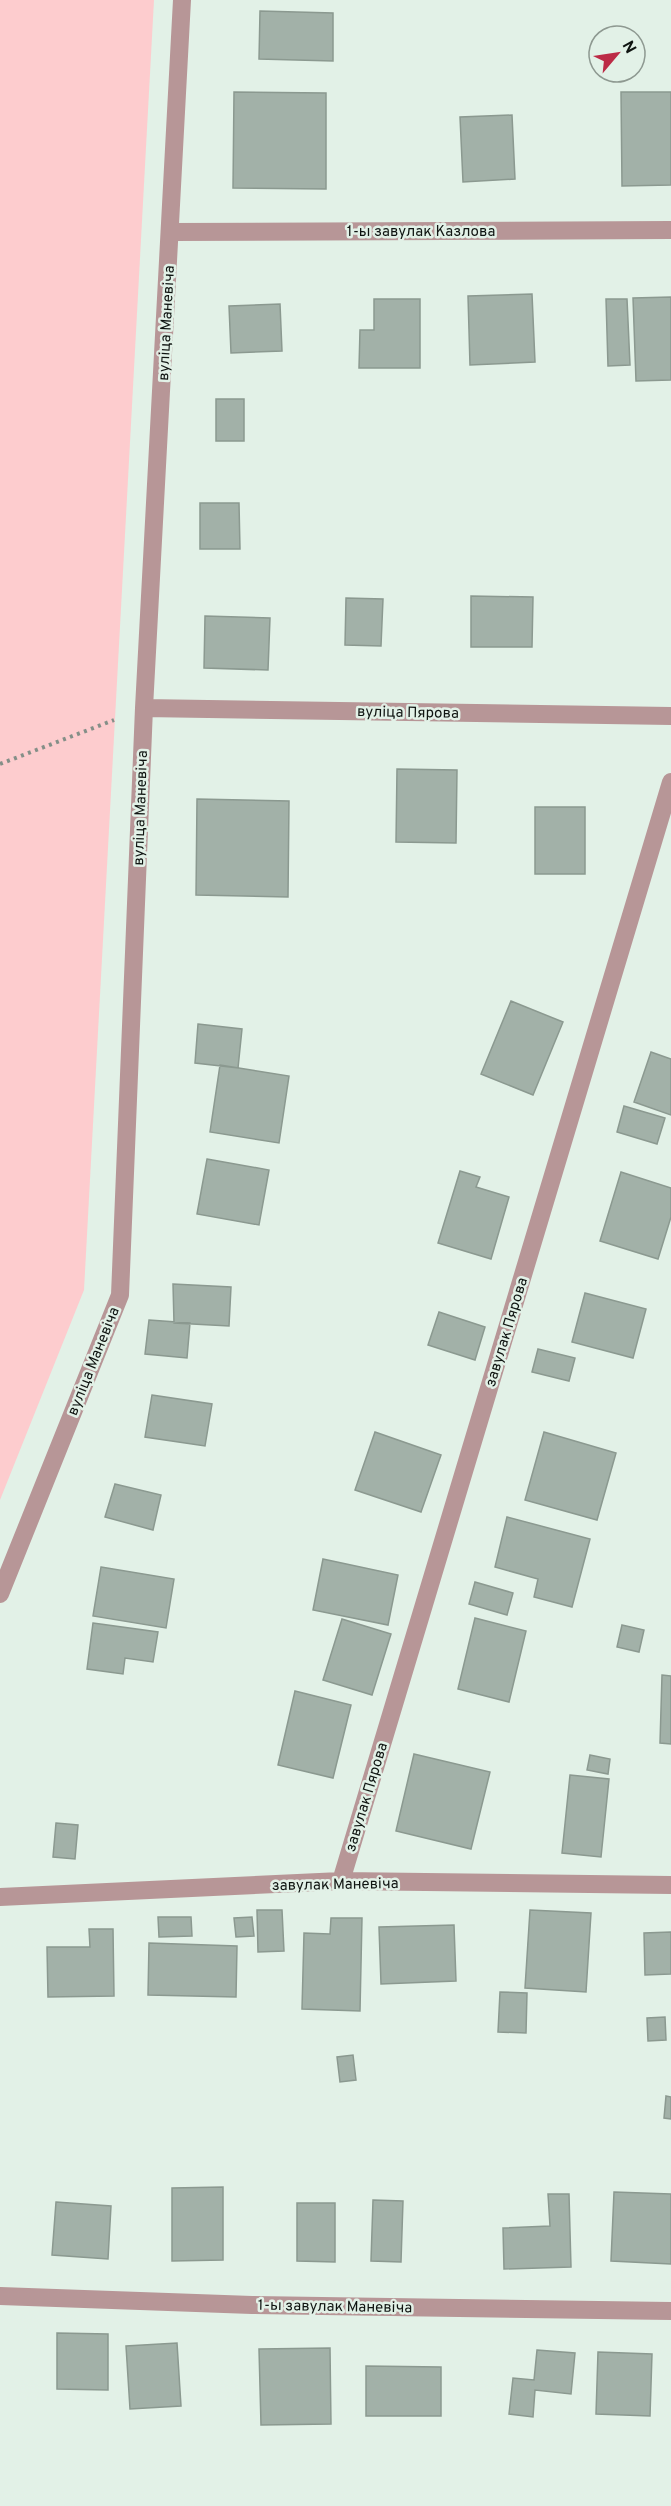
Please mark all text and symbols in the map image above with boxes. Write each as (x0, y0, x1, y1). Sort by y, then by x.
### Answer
north arrow (587, 24, 647, 84)
text: N (617, 38, 640, 58)
street label: 1-ы завулак Казлова (347, 223, 495, 242)
street label: вуліца Маневіча (155, 265, 180, 381)
street label: вуліца Пярова (357, 703, 459, 724)
street label: вуліца Маневіча (130, 750, 153, 866)
street label: завулак Пярова (482, 1275, 533, 1389)
street label: вуліца Маневіча (64, 1304, 125, 1419)
street label: завулак Пярова (342, 1740, 393, 1854)
street label: завулак Маневіча (271, 1875, 399, 1896)
street label: 1-ы завулак Маневіча (258, 2297, 412, 2318)

